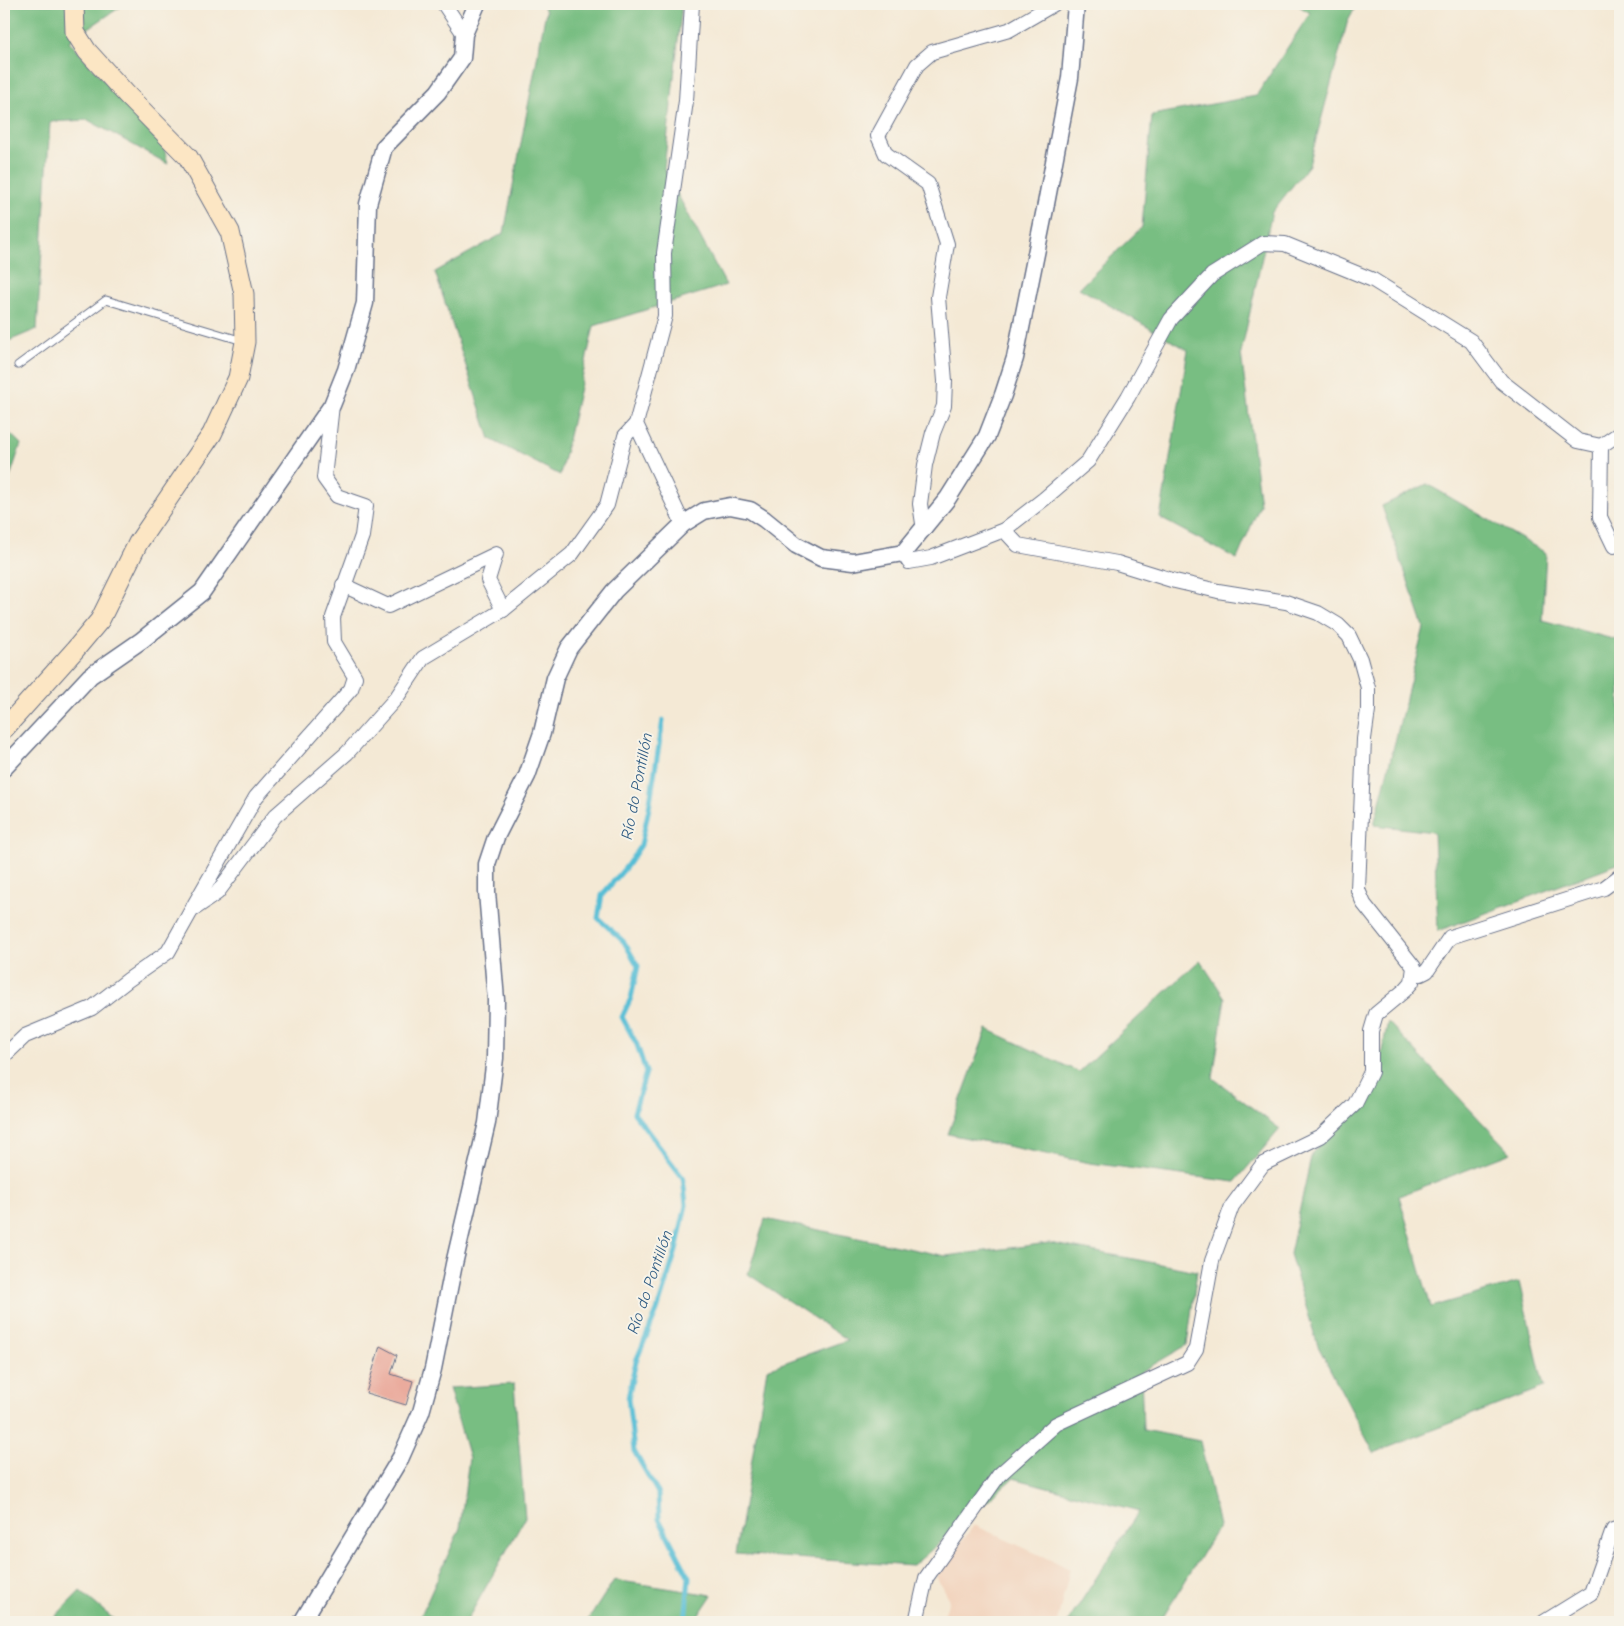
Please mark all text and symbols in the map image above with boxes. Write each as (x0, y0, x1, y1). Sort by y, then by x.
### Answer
water label: Río do Pontillón (618, 731, 656, 841)
water label: Río do Pontillón (624, 1228, 676, 1336)

